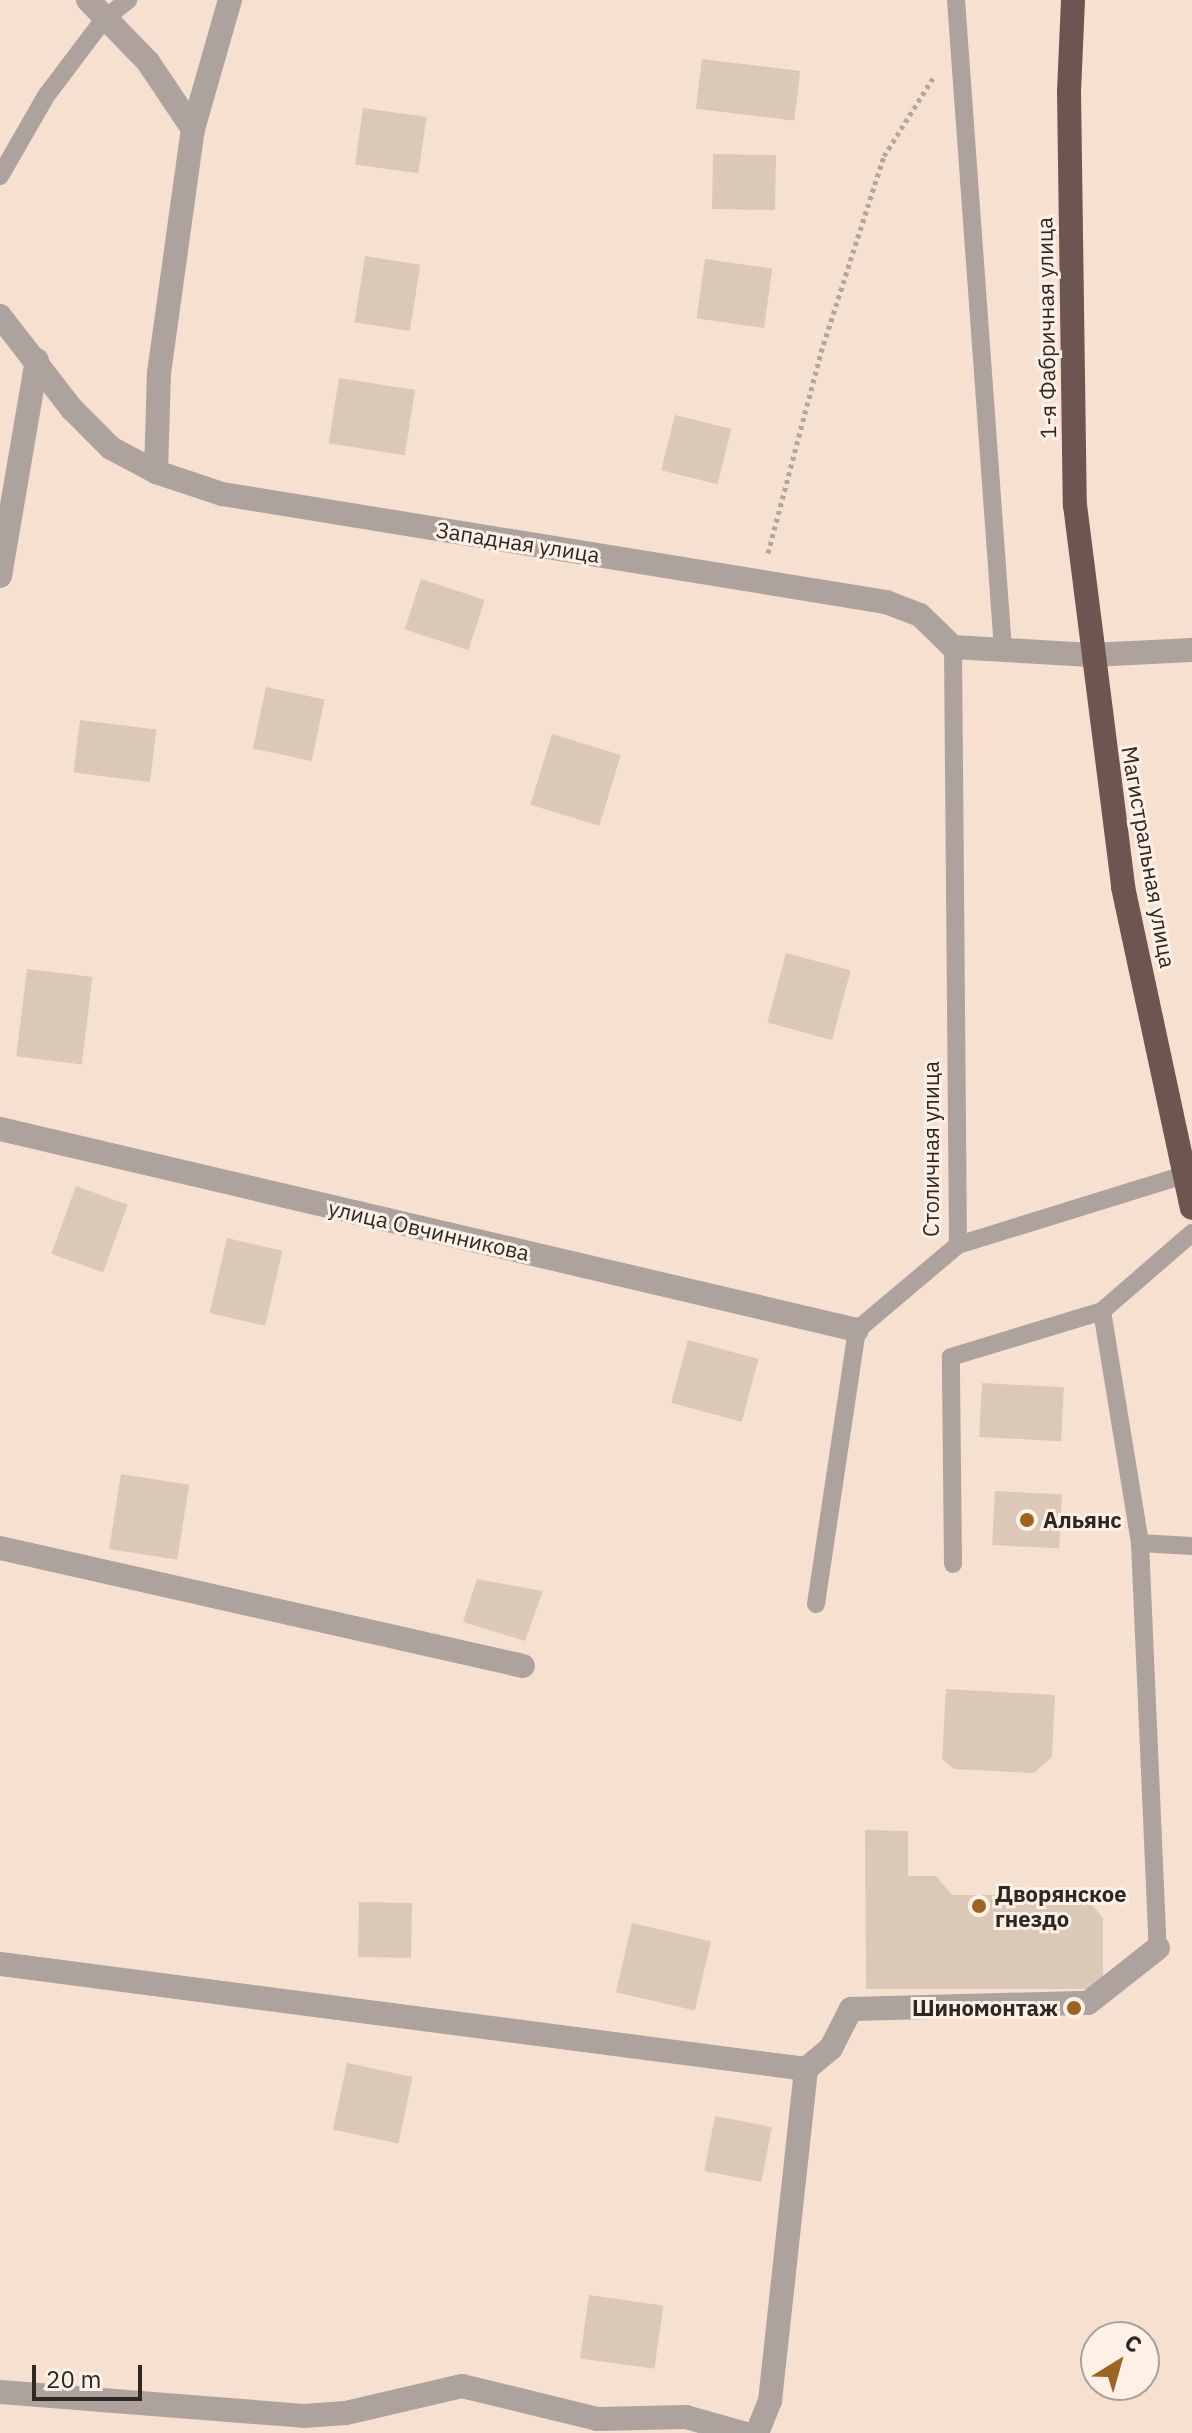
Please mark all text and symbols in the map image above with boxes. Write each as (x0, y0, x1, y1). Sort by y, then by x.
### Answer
street label: 1-я Фабричная улица (1031, 217, 1061, 439)
street label: Западная улица (434, 516, 602, 568)
street label: Магистральная улица (1116, 744, 1182, 970)
street label: Столичная улица (918, 1061, 944, 1237)
street label: улица Овчинникова (326, 1194, 532, 1266)
place label: Альянс (1043, 1507, 1122, 1533)
marker: Альянс (1018, 1511, 1036, 1529)
place label: Дворянское гнездо (995, 1880, 1127, 1932)
marker: Дворянское гнездо (970, 1897, 988, 1915)
place label: Шиномонтаж (912, 1995, 1058, 2021)
marker: Шиномонтаж (1065, 1999, 1083, 2017)
north arrow (1080, 2321, 1160, 2401)
text: С (1119, 2327, 1148, 2359)
scale bar (36, 2349, 146, 2399)
text: 20 m (46, 2363, 101, 2395)

